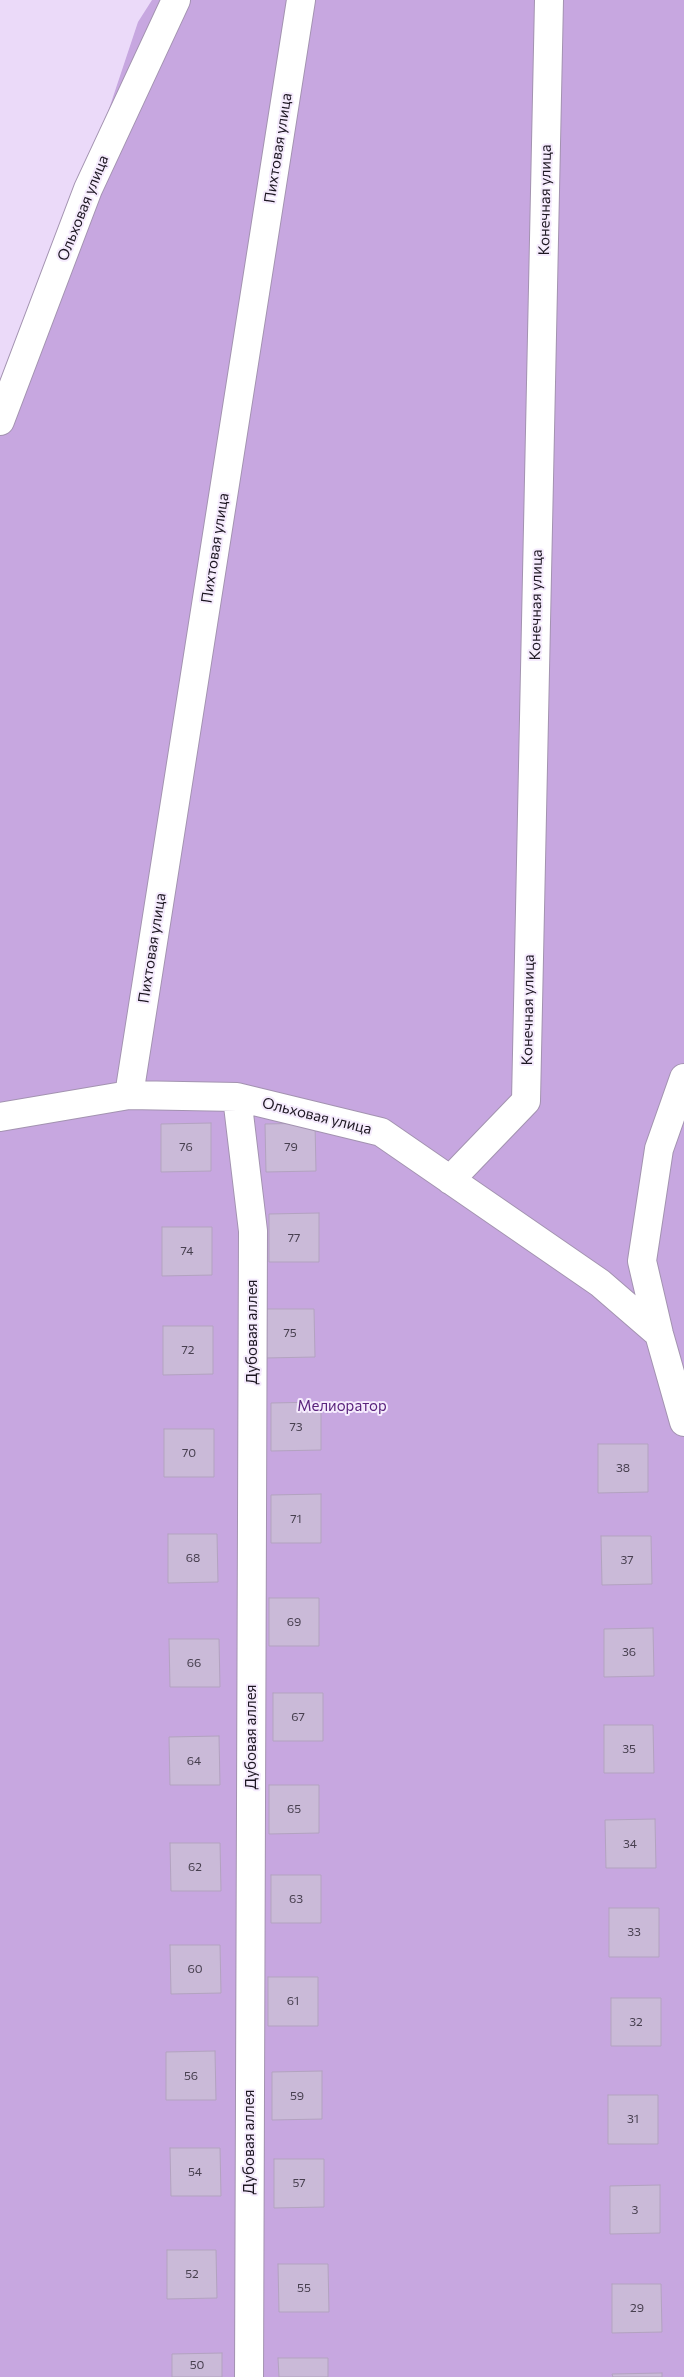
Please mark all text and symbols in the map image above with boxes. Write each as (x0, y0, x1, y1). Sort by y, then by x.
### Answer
street label: Пихтовая улица (260, 92, 296, 204)
street label: Конечная улица (535, 144, 555, 256)
street label: Ольховая улица (54, 153, 112, 263)
street label: Пихтовая улица (197, 492, 233, 604)
street label: Конечная улица (526, 549, 546, 661)
street label: Пихтовая улица (134, 892, 170, 1004)
street label: Конечная улица (518, 954, 538, 1066)
street label: Ольховая улица (260, 1094, 374, 1138)
house number: 76 (179, 1140, 193, 1154)
house number: 79 (284, 1140, 298, 1154)
house number: 77 (288, 1231, 300, 1245)
house number: 74 (181, 1244, 193, 1258)
street label: Дубовая аллея (243, 1280, 261, 1384)
house number: 75 (283, 1326, 297, 1340)
house number: 72 (182, 1343, 194, 1357)
park label: Мелиоратор (297, 1397, 387, 1415)
house number: 73 (289, 1420, 303, 1434)
house number: 70 (182, 1446, 196, 1460)
house number: 38 (616, 1461, 630, 1475)
house number: 71 (290, 1512, 302, 1526)
house number: 68 (186, 1551, 200, 1565)
house number: 37 (620, 1553, 634, 1567)
house number: 69 (287, 1615, 301, 1629)
house number: 36 (622, 1645, 636, 1659)
house number: 66 (187, 1656, 201, 1670)
street label: Дубовая аллея (242, 1685, 260, 1789)
house number: 67 (291, 1710, 305, 1724)
house number: 35 (622, 1742, 636, 1756)
house number: 64 (187, 1754, 201, 1768)
house number: 65 (287, 1802, 301, 1816)
house number: 34 (623, 1837, 637, 1851)
house number: 62 (188, 1860, 202, 1874)
house number: 63 (289, 1892, 303, 1906)
house number: 33 (627, 1925, 641, 1939)
house number: 60 (187, 1962, 203, 1976)
house number: 61 (287, 1994, 299, 2008)
house number: 32 (629, 2015, 643, 2029)
house number: 56 (184, 2069, 198, 2083)
house number: 59 (290, 2089, 304, 2103)
street label: Дубовая аллея (240, 2090, 258, 2194)
house number: 31 (627, 2112, 639, 2126)
house number: 54 (188, 2165, 202, 2179)
house number: 57 (292, 2176, 306, 2190)
house number: 3 (632, 2203, 638, 2217)
house number: 52 (185, 2267, 199, 2281)
house number: 55 (297, 2281, 311, 2295)
house number: 29 (630, 2301, 644, 2315)
house number: 50 (190, 2358, 204, 2372)

